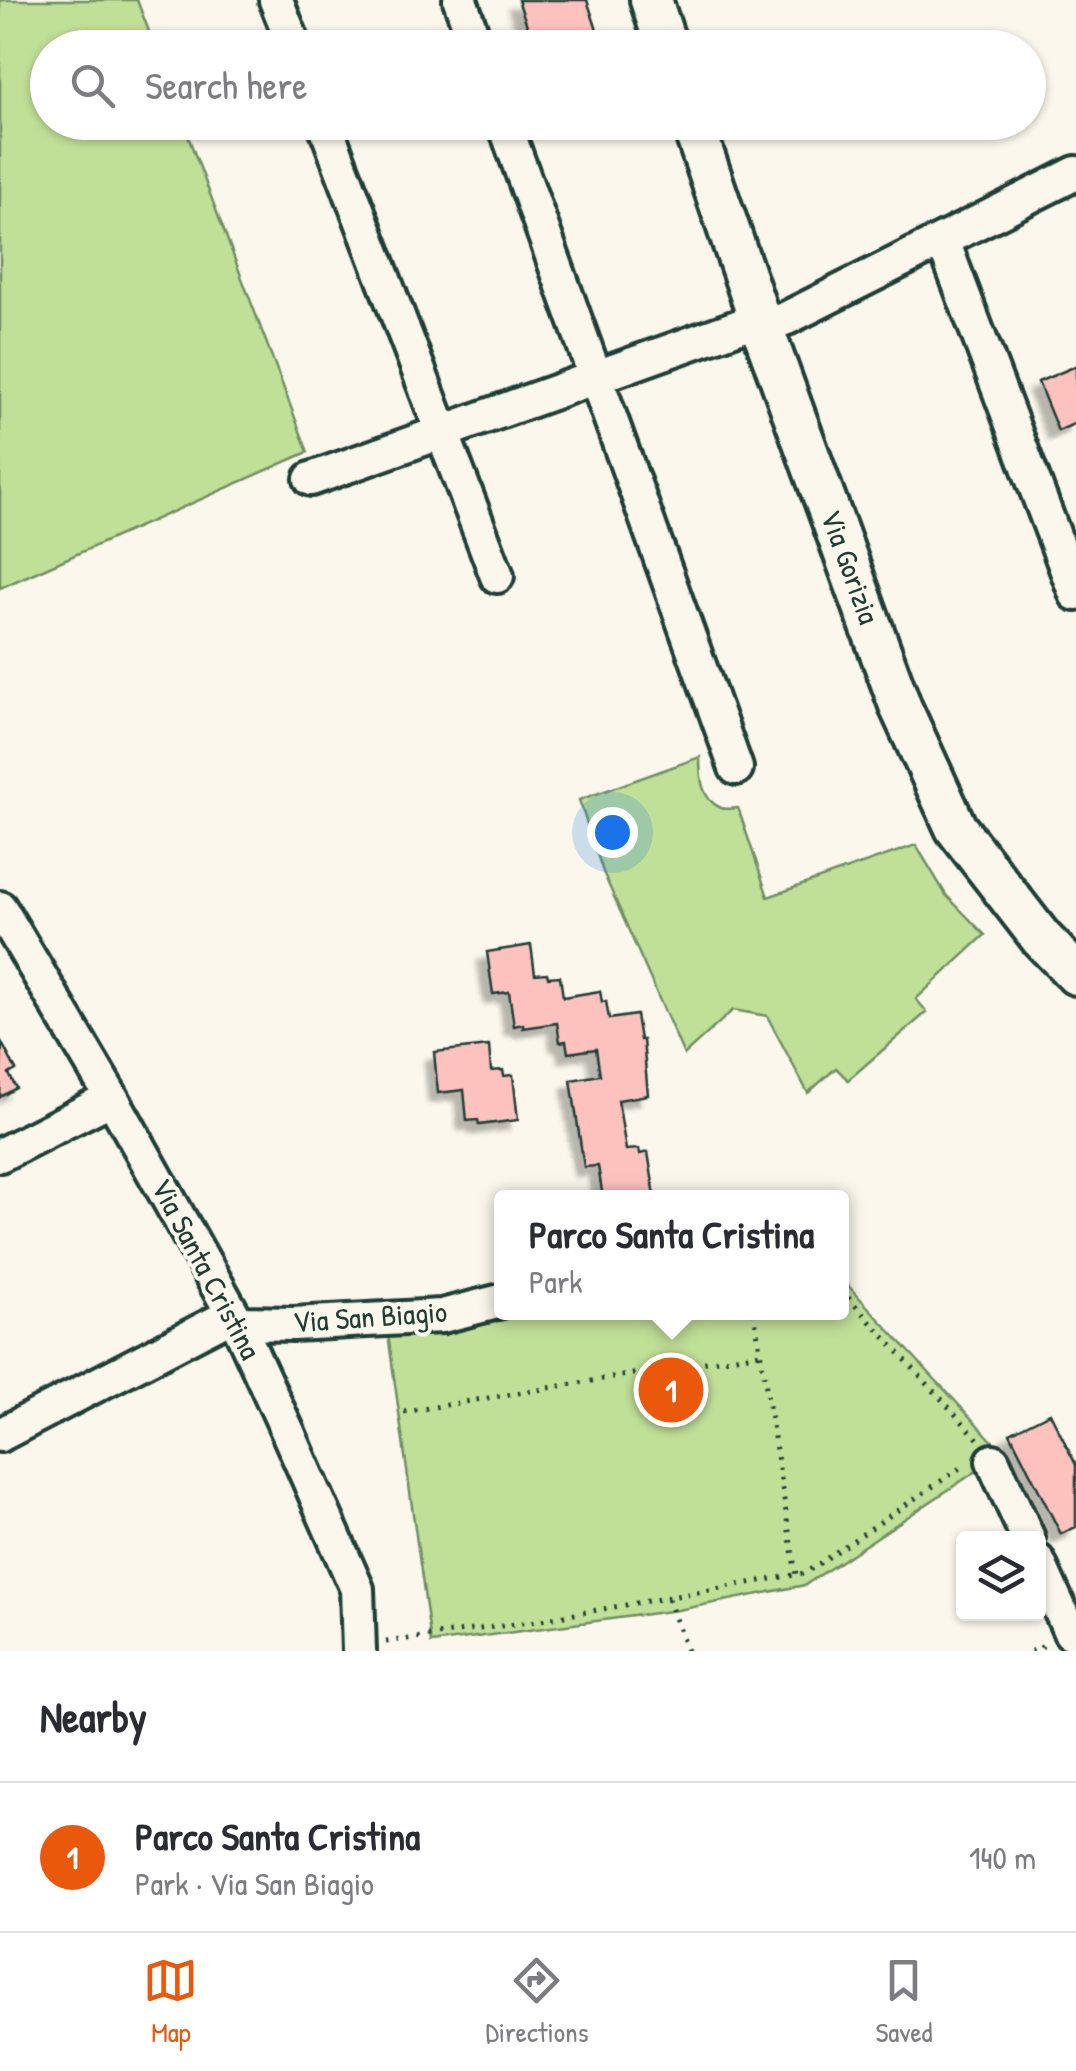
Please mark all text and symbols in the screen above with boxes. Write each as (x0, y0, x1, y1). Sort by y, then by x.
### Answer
search box (30, 30, 1046, 140)
icon: search (65, 58, 120, 113)
text: Search here (145, 59, 307, 111)
street label: Via Gorizia (812, 504, 890, 629)
your location (587, 807, 638, 858)
street label: Via Santa Cristina (143, 1171, 271, 1366)
popup (494, 1190, 849, 1320)
text: Parco Santa Cristina (529, 1208, 814, 1260)
text: Park (529, 1260, 583, 1303)
street label: Via San Biagio (292, 1291, 448, 1341)
pin: 1 (638, 1352, 704, 1428)
map controls (956, 1531, 1046, 1621)
button: layers (956, 1531, 1046, 1621)
text: Nearby (40, 1688, 147, 1745)
text: Parco Santa Cristina (135, 1810, 420, 1862)
text: 1 (67, 1836, 78, 1879)
text: 140 m (969, 1836, 1036, 1879)
text: Park · Via San Biagio (135, 1862, 374, 1905)
tab: Map (143, 1953, 198, 2051)
tab: Directions (485, 1953, 588, 2051)
tab: Saved (875, 1953, 933, 2051)

